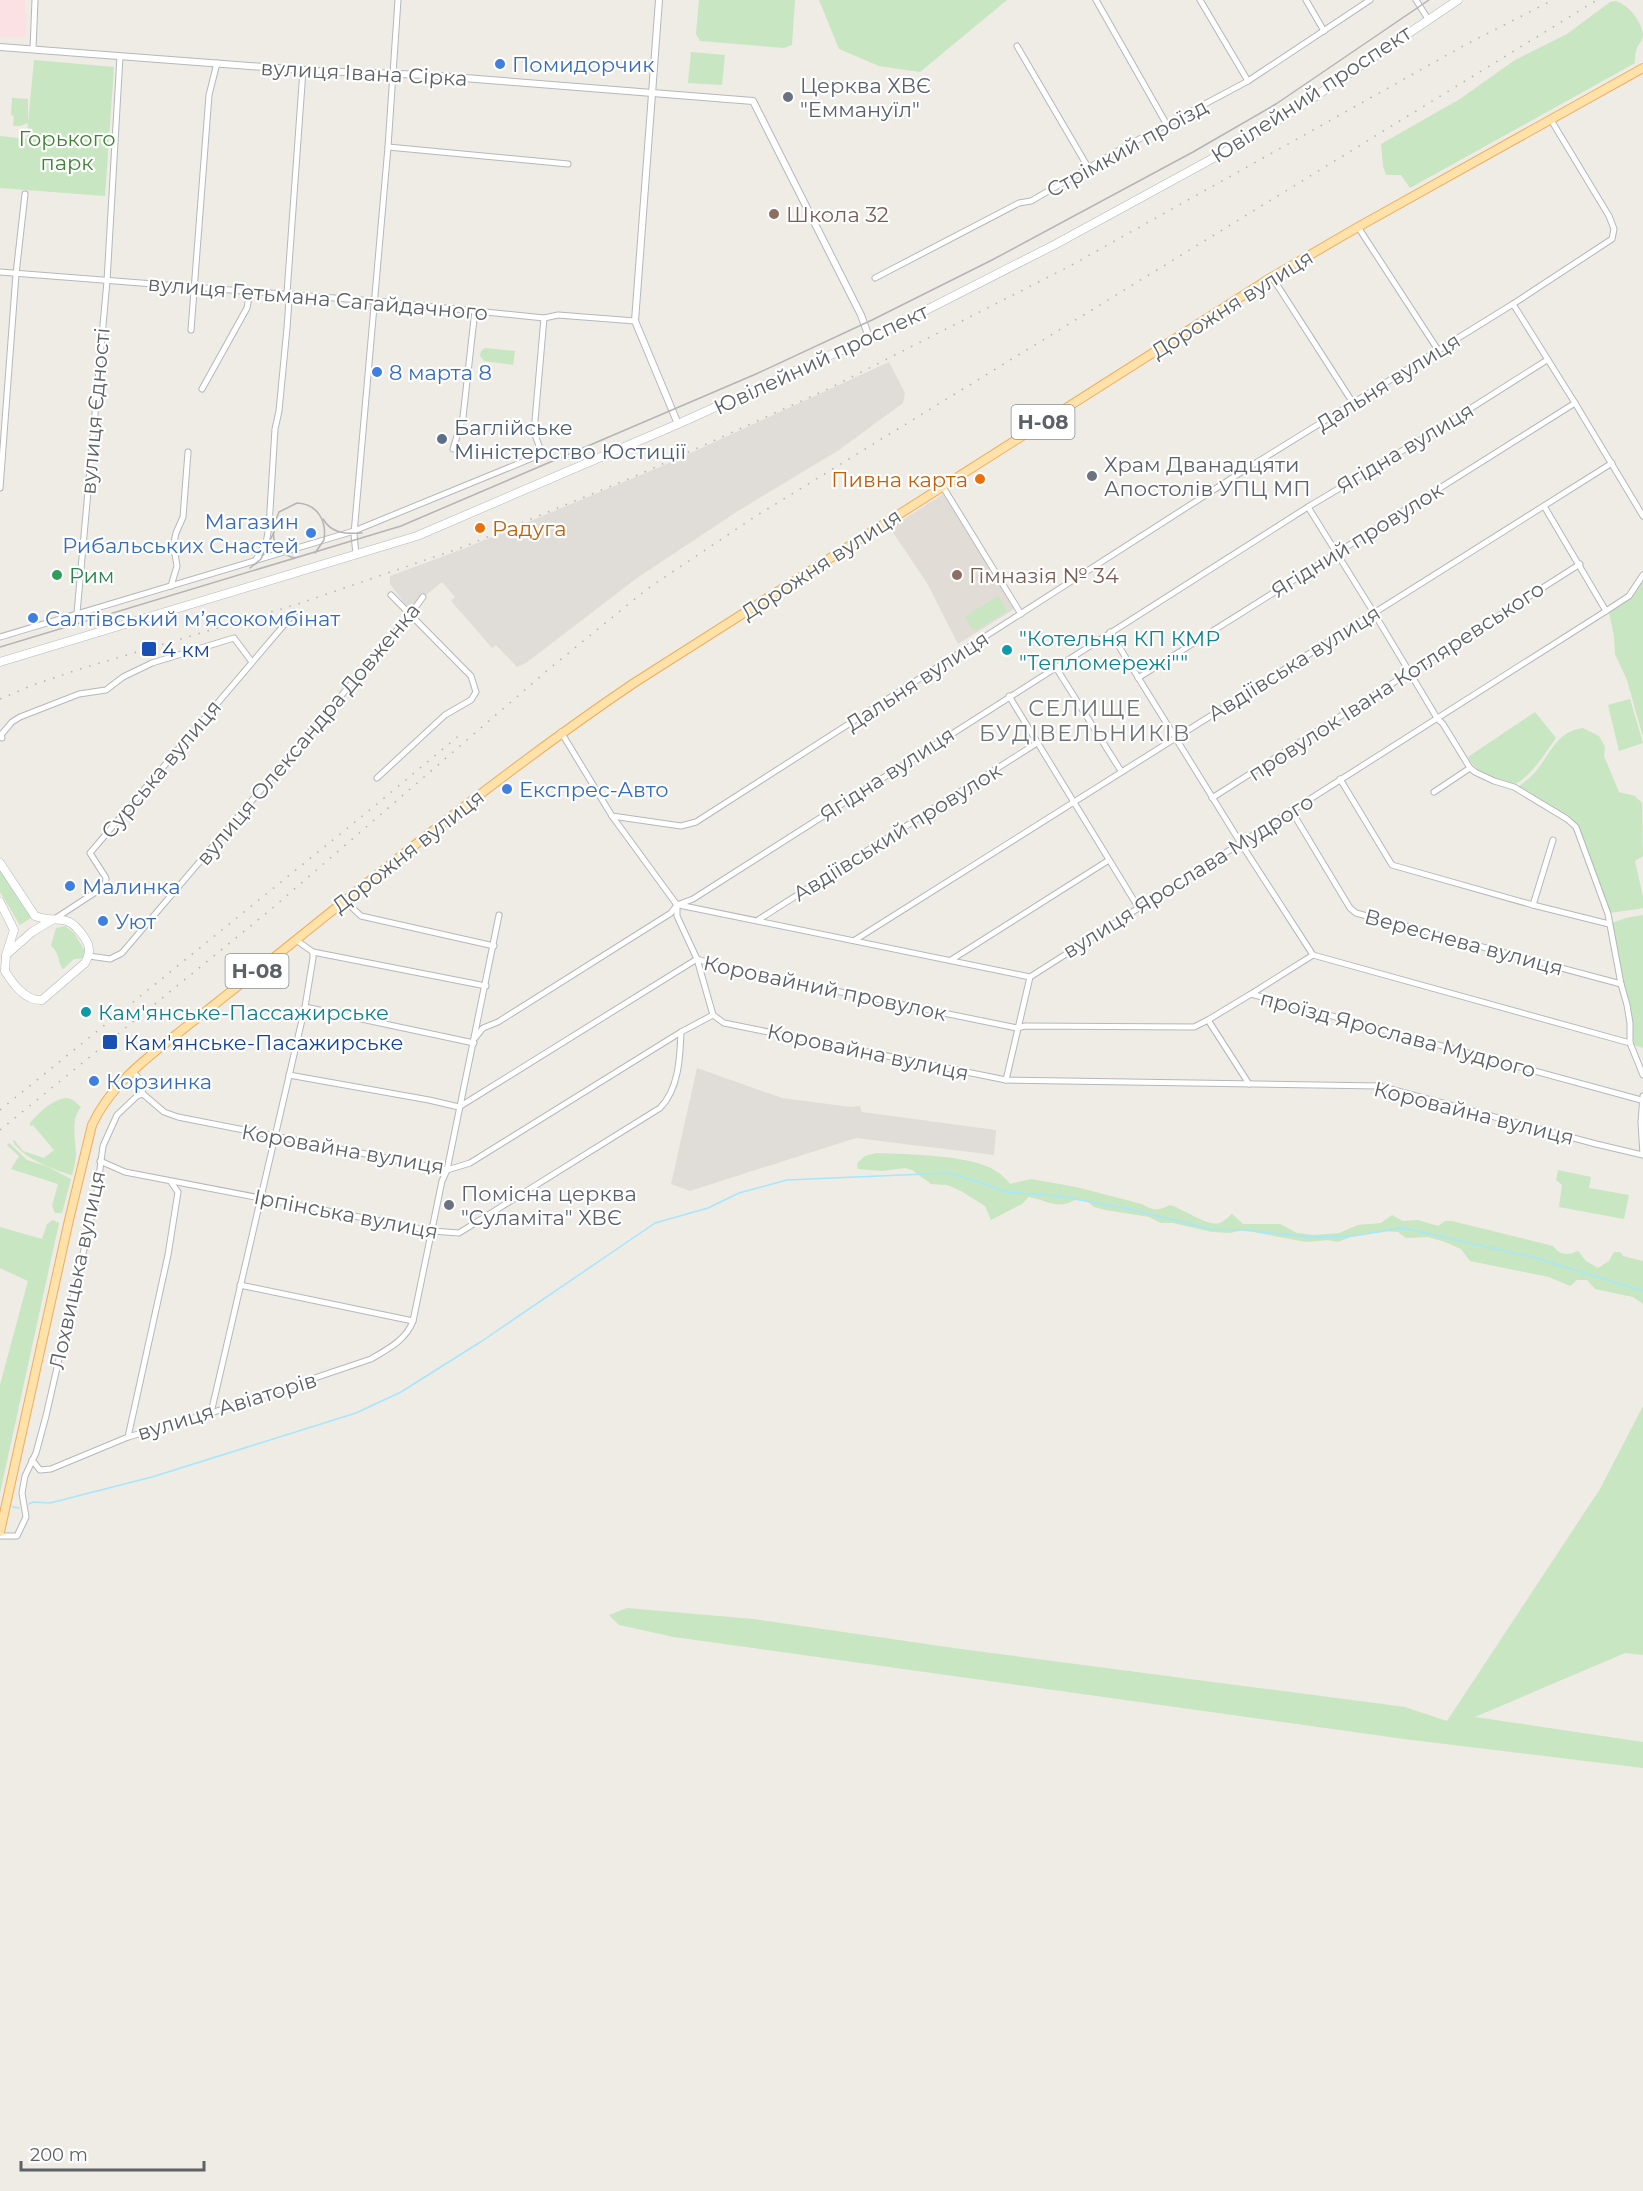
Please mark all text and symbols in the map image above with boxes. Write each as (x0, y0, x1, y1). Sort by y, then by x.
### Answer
street label: Ювілейний проспект (1206, 20, 1416, 168)
place label: Помидорчик (512, 52, 654, 77)
street label: вулиця Івана Сірка (260, 55, 468, 91)
marker: Помидорчик (493, 57, 507, 71)
place label: Церква ХВЄ "Еммануїл" (800, 73, 931, 122)
marker: Церква ХВЄ "Еммануїл" (781, 90, 795, 104)
street label: Стрімкий проїзд (1042, 93, 1212, 203)
park label: Горького парк (18, 126, 116, 175)
place label: Школа 32 (786, 202, 889, 227)
marker: Школа 32 (767, 207, 781, 221)
street label: Дорожня вулиця (1147, 244, 1317, 364)
street label: вулиця Гетьмана Сагайдачного (147, 271, 489, 325)
street label: Ювілейний проспект (710, 298, 932, 420)
street label: вулиця Єдності (75, 327, 115, 495)
street label: Дальня вулиця (1311, 328, 1465, 436)
place label: 8 марта 8 (389, 360, 492, 385)
marker: 8 марта 8 (370, 365, 384, 379)
street label: Ягідна вулиця (1332, 397, 1478, 499)
road number: Н-08 (1012, 405, 1074, 439)
place label: Баглійське Міністерство Юстиції (454, 415, 686, 464)
marker: Баглійське Міністерство Юстиції (435, 432, 449, 446)
place label: Храм Дванадцяти Апостолів УПЦ МП (1104, 452, 1310, 501)
place label: Пивна карта (831, 467, 968, 492)
marker: Храм Дванадцяти Апостолів УПЦ МП (1085, 469, 1099, 483)
marker: Пивна карта (973, 472, 987, 486)
street label: Ягідний провулок (1266, 477, 1448, 603)
street label: Дорожня вулиця (736, 503, 906, 625)
place label: Магазин Рибальських Снастей (62, 509, 299, 558)
place label: Радуга (492, 516, 566, 541)
marker: Радуга (473, 521, 487, 535)
marker: Магазин Рибальських Снастей (304, 526, 318, 540)
place label: Рим (69, 563, 114, 588)
place label: Гімназія № 34 (969, 563, 1119, 588)
marker: Рим (50, 568, 64, 582)
marker: Гімназія № 34 (950, 568, 964, 582)
street label: провулок Івана Котляревського (1243, 576, 1549, 786)
street label: вулиця Олександра Довженка (191, 598, 425, 870)
street label: Авдіївська вулиця (1203, 600, 1385, 726)
place label: Салтівський мʼясокомбінат (45, 606, 340, 631)
marker: Салтівський мʼясокомбінат (26, 611, 40, 625)
street label: Дальня вулиця (841, 626, 993, 736)
place label: "Котельня КП КМР "Тепломережi"" (1019, 626, 1220, 675)
place label: 4 км (162, 637, 210, 662)
marker: 4 км (140, 640, 158, 658)
marker: "Котельня КП КМР "Тепломережi"" (1000, 643, 1014, 657)
street label: Сурська вулиця (96, 695, 226, 843)
district label: СЕЛИЩЕ БУДІВЕЛЬНИКІВ (979, 695, 1191, 747)
street label: Ягідна вулиця (815, 721, 959, 827)
street label: Авдіївський провулок (788, 757, 1006, 907)
place label: Експрес-Авто (519, 777, 669, 802)
marker: Експрес-Авто (500, 782, 514, 796)
street label: Дорожня вулиця (327, 784, 489, 918)
street label: вулиця Ярослава Мудрого (1058, 788, 1318, 964)
place label: Малинка (82, 874, 181, 899)
marker: Малинка (63, 879, 77, 893)
street label: Вереснева вулиця (1362, 903, 1566, 981)
place label: Уют (115, 909, 156, 934)
marker: Уют (96, 914, 110, 928)
street label: Коровайний провулок (701, 950, 949, 1026)
road number: Н-08 (226, 954, 288, 988)
street label: проїзд Ярослава Мудрого (1257, 985, 1539, 1083)
place label: Кам'янське-Пассажирське (98, 1000, 389, 1025)
marker: Кам'янське-Пассажирське (79, 1005, 93, 1019)
street label: Коровайна вулиця (765, 1018, 971, 1086)
place label: Кам'янське-Пасажирське (124, 1030, 403, 1055)
marker: Кам'янське-Пасажирське (101, 1033, 119, 1051)
place label: Корзинка (106, 1069, 212, 1094)
marker: Корзинка (87, 1074, 101, 1088)
street label: Коровайна вулиця (1371, 1076, 1577, 1150)
street label: Коровайна вулиця (240, 1119, 446, 1179)
street label: Лохвицька вулиця (44, 1168, 110, 1372)
place label: Помісна церква "Суламіта" ХВЄ (461, 1181, 637, 1230)
street label: Ірпінська вулиця (252, 1184, 440, 1244)
marker: Помісна церква "Суламіта" ХВЄ (442, 1198, 456, 1212)
street label: вулиця Авіаторів (134, 1367, 320, 1445)
scale bar (21, 2134, 204, 2172)
text: 200 m (30, 2144, 88, 2166)

